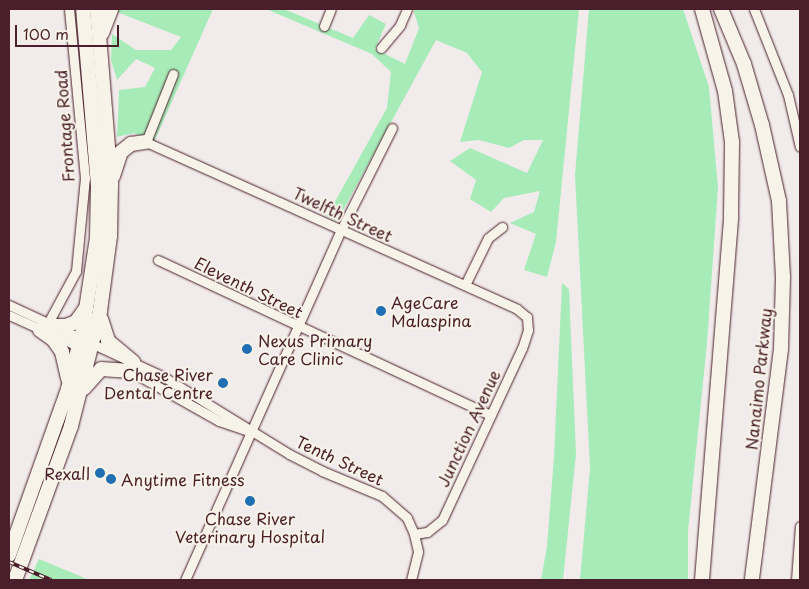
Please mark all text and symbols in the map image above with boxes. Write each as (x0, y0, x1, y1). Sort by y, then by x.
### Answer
scale bar (18, 15, 121, 47)
text: 100 m (23, 22, 69, 45)
street label: Frontage Road (51, 69, 77, 183)
street label: Twelfth Street (289, 182, 397, 246)
street label: Eleventh Street (192, 252, 306, 322)
place label: AgeCare Malaspina (391, 292, 471, 330)
marker: AgeCare Malaspina (375, 305, 387, 317)
street label: Nanaimo Parkway (741, 306, 775, 452)
place label: Nexus Primary Care Clinic (258, 330, 371, 368)
marker: Nexus Primary Care Clinic (240, 342, 254, 356)
place label: Chase River Dental Centre (103, 364, 213, 402)
street label: Junction Avenue (433, 367, 503, 489)
marker: Chase River Dental Centre (217, 377, 229, 389)
street label: Tenth Street (293, 431, 387, 489)
place label: Rexall (44, 463, 90, 483)
marker: Rexall (94, 467, 106, 479)
place label: Anytime Fitness (121, 469, 244, 489)
marker: Anytime Fitness (105, 473, 117, 485)
marker: Chase River Veterinary Hospital (244, 495, 256, 507)
place label: Chase River Veterinary Hospital (175, 508, 325, 546)

